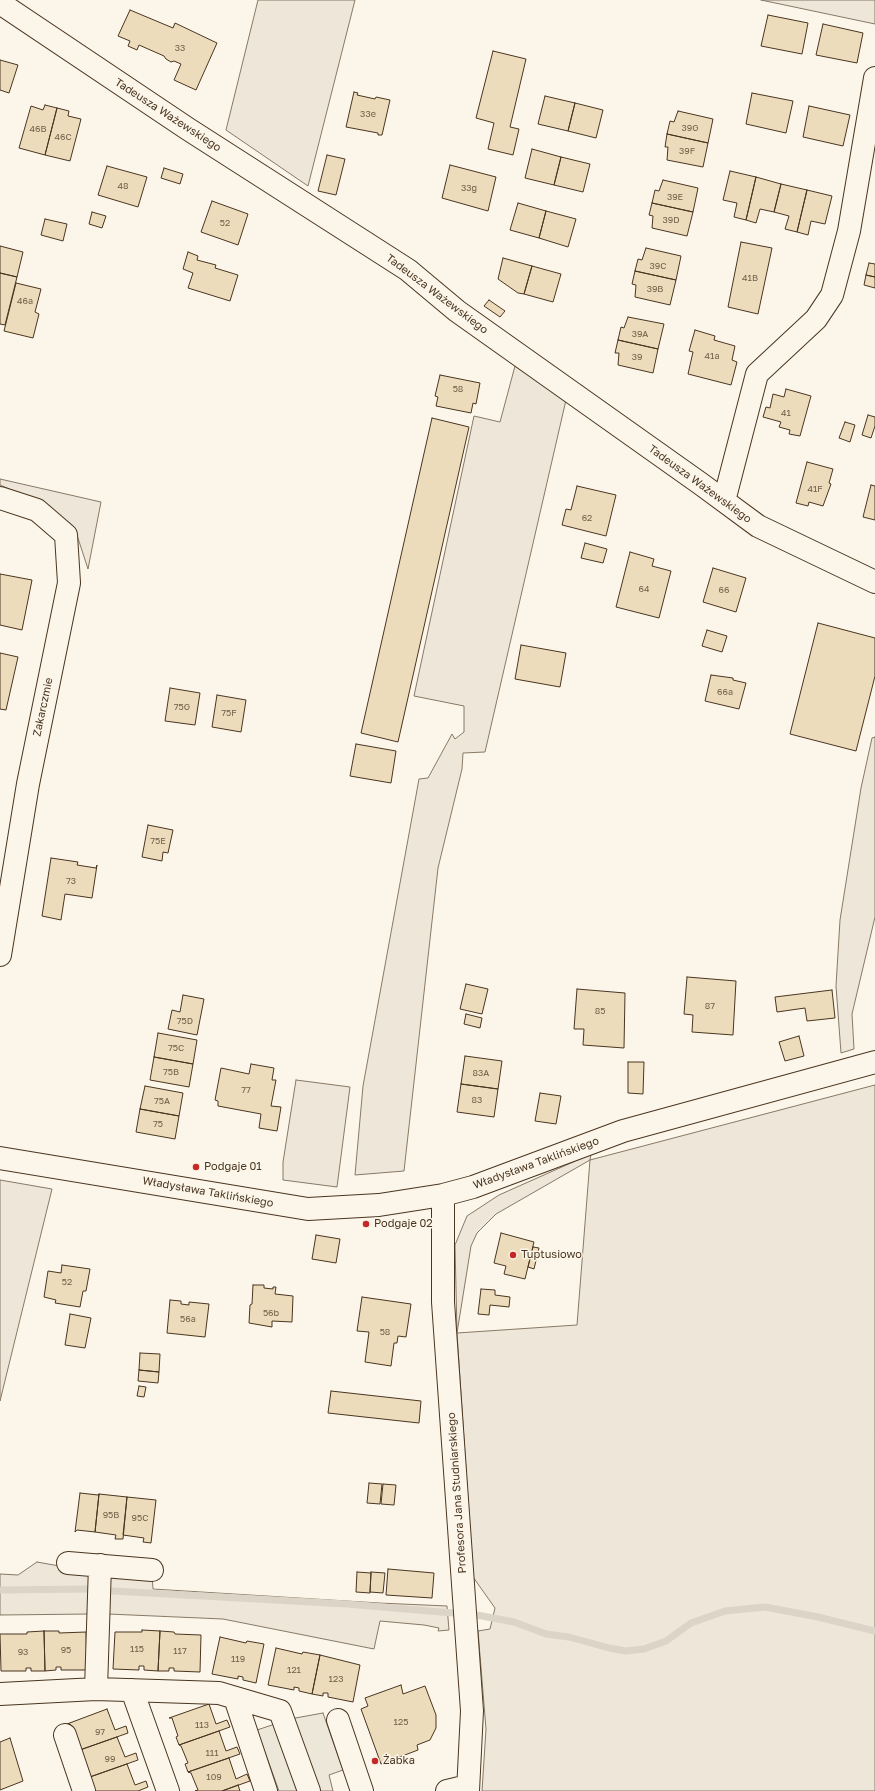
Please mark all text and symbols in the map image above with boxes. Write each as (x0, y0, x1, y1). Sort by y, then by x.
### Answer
house number: 33 (175, 43, 185, 53)
street label: Tadeusza Ważewskiego (112, 76, 224, 154)
house number: 33e (360, 109, 376, 119)
house number: 39G (681, 123, 699, 133)
house number: 46B (30, 124, 46, 134)
house number: 46C (54, 132, 72, 142)
house number: 39F (679, 146, 695, 156)
house number: 48 (118, 181, 128, 191)
house number: 33g (461, 183, 477, 193)
house number: 39E (667, 192, 683, 202)
house number: 39D (662, 215, 680, 225)
house number: 52 (220, 218, 230, 228)
street label: Tadeusza Ważewskiego (383, 251, 491, 337)
house number: 39C (650, 261, 666, 271)
house number: 41B (742, 273, 758, 283)
house number: 39B (647, 284, 663, 294)
house number: 46a (17, 296, 33, 306)
house number: 39A (632, 329, 648, 339)
house number: 41a (705, 351, 719, 361)
house number: 39 (632, 352, 642, 362)
house number: 58 (453, 384, 463, 394)
house number: 41 (781, 408, 791, 418)
street label: Tadeusza Ważewskiego (646, 442, 754, 526)
house number: 41F (807, 484, 823, 494)
house number: 62 (582, 513, 592, 523)
house number: 64 (639, 584, 649, 594)
house number: 66 (719, 585, 729, 595)
street label: Zakarczmie (30, 676, 56, 738)
house number: 66a (717, 687, 733, 697)
house number: 75G (174, 702, 190, 712)
house number: 75F (221, 708, 237, 718)
house number: 75E (150, 836, 166, 846)
house number: 73 (66, 876, 76, 886)
house number: 87 (705, 1001, 715, 1011)
house number: 85 (595, 1006, 605, 1016)
house number: 75D (177, 1016, 193, 1026)
house number: 75C (168, 1043, 184, 1053)
house number: 75B (163, 1067, 179, 1077)
house number: 83A (473, 1068, 489, 1078)
house number: 77 (241, 1085, 251, 1095)
house number: 83 (472, 1095, 482, 1105)
house number: 75A (154, 1096, 170, 1106)
house number: 75 (153, 1119, 163, 1129)
street label: Władysława Taklińskiego (471, 1134, 601, 1192)
place label: Podgaje 01 (204, 1160, 262, 1174)
marker: Podgaje 01 (191, 1162, 201, 1172)
street label: Władysława Taklińskiego (141, 1174, 275, 1210)
place label: Podgaje 02 (374, 1217, 433, 1231)
marker: Podgaje 02 (361, 1219, 371, 1229)
place label: Tuptusiowo (521, 1248, 582, 1262)
marker: Tuptusiowo (508, 1250, 518, 1260)
house number: 52 (62, 1277, 72, 1287)
house number: 56b (263, 1308, 279, 1318)
house number: 56a (180, 1314, 196, 1324)
house number: 58 (380, 1327, 390, 1337)
street label: Profesora Jana Studniarskiego (445, 1412, 469, 1574)
house number: 95B (103, 1510, 119, 1520)
house number: 95C (132, 1513, 148, 1523)
house number: 115 (130, 1644, 144, 1654)
house number: 95 (61, 1645, 71, 1655)
house number: 117 (173, 1646, 187, 1656)
house number: 93 (18, 1647, 28, 1657)
house number: 119 (231, 1654, 245, 1664)
house number: 121 (287, 1665, 301, 1675)
house number: 123 (329, 1674, 343, 1684)
house number: 125 (394, 1717, 408, 1727)
house number: 113 (195, 1720, 209, 1730)
house number: 97 (95, 1727, 105, 1737)
house number: 111 (205, 1748, 219, 1758)
house number: 99 (105, 1754, 115, 1764)
place label: Żabka (383, 1754, 415, 1768)
marker: Żabka (370, 1756, 380, 1766)
house number: 109 (206, 1772, 222, 1782)

